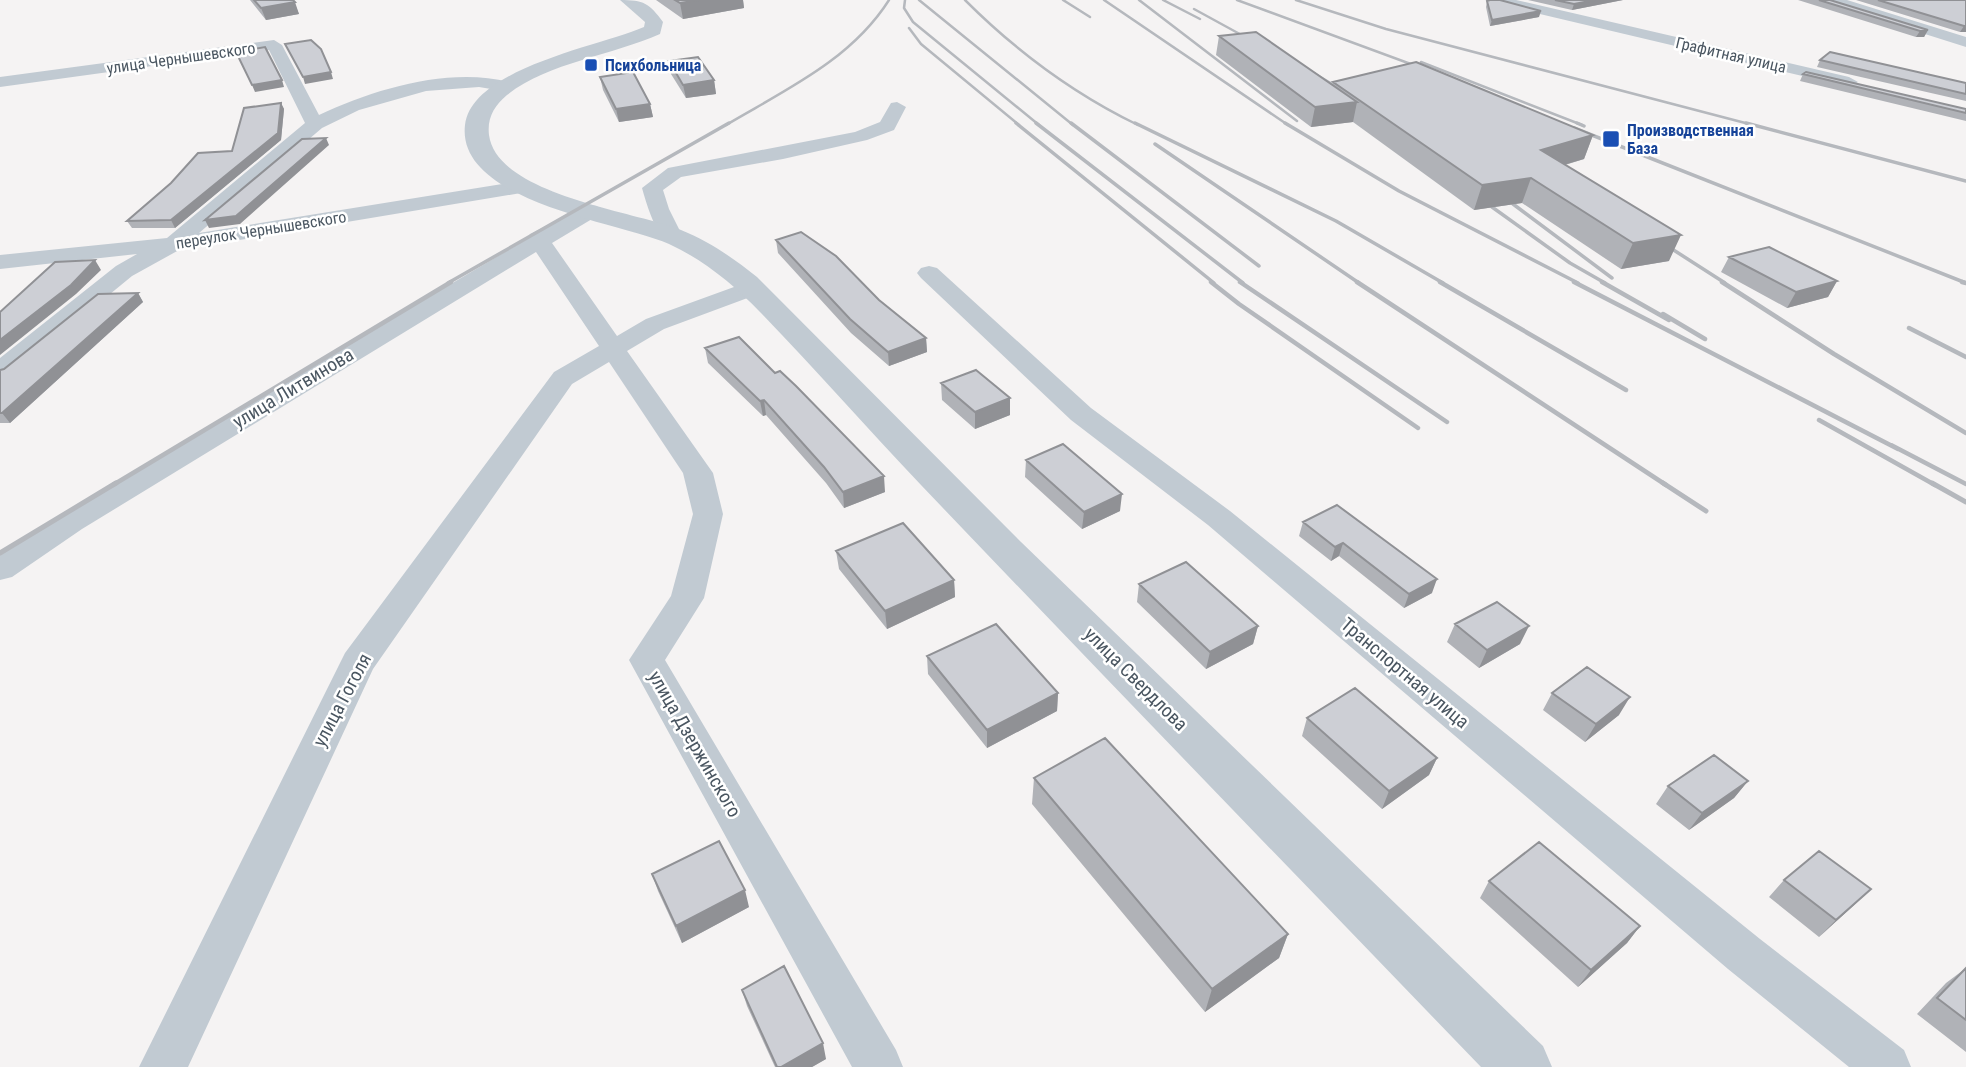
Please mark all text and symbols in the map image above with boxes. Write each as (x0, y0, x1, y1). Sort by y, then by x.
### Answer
street label: Графитная улица (1674, 33, 1788, 77)
street label: улица Чернышевского (105, 38, 257, 78)
place label: Психбольница (605, 56, 702, 75)
marker: Психбольница (583, 57, 599, 73)
place label: Производственная База (1627, 121, 1754, 158)
marker: Производственная База (1601, 129, 1621, 149)
street label: переулок Чернышевского (174, 207, 348, 253)
street label: улица Литвинова (228, 343, 358, 433)
street label: Транспортная улица (1336, 613, 1474, 733)
street label: улица Свердлова (1079, 622, 1193, 736)
street label: улица Гоголя (308, 649, 376, 751)
street label: улица Дзержинского (644, 667, 746, 821)

